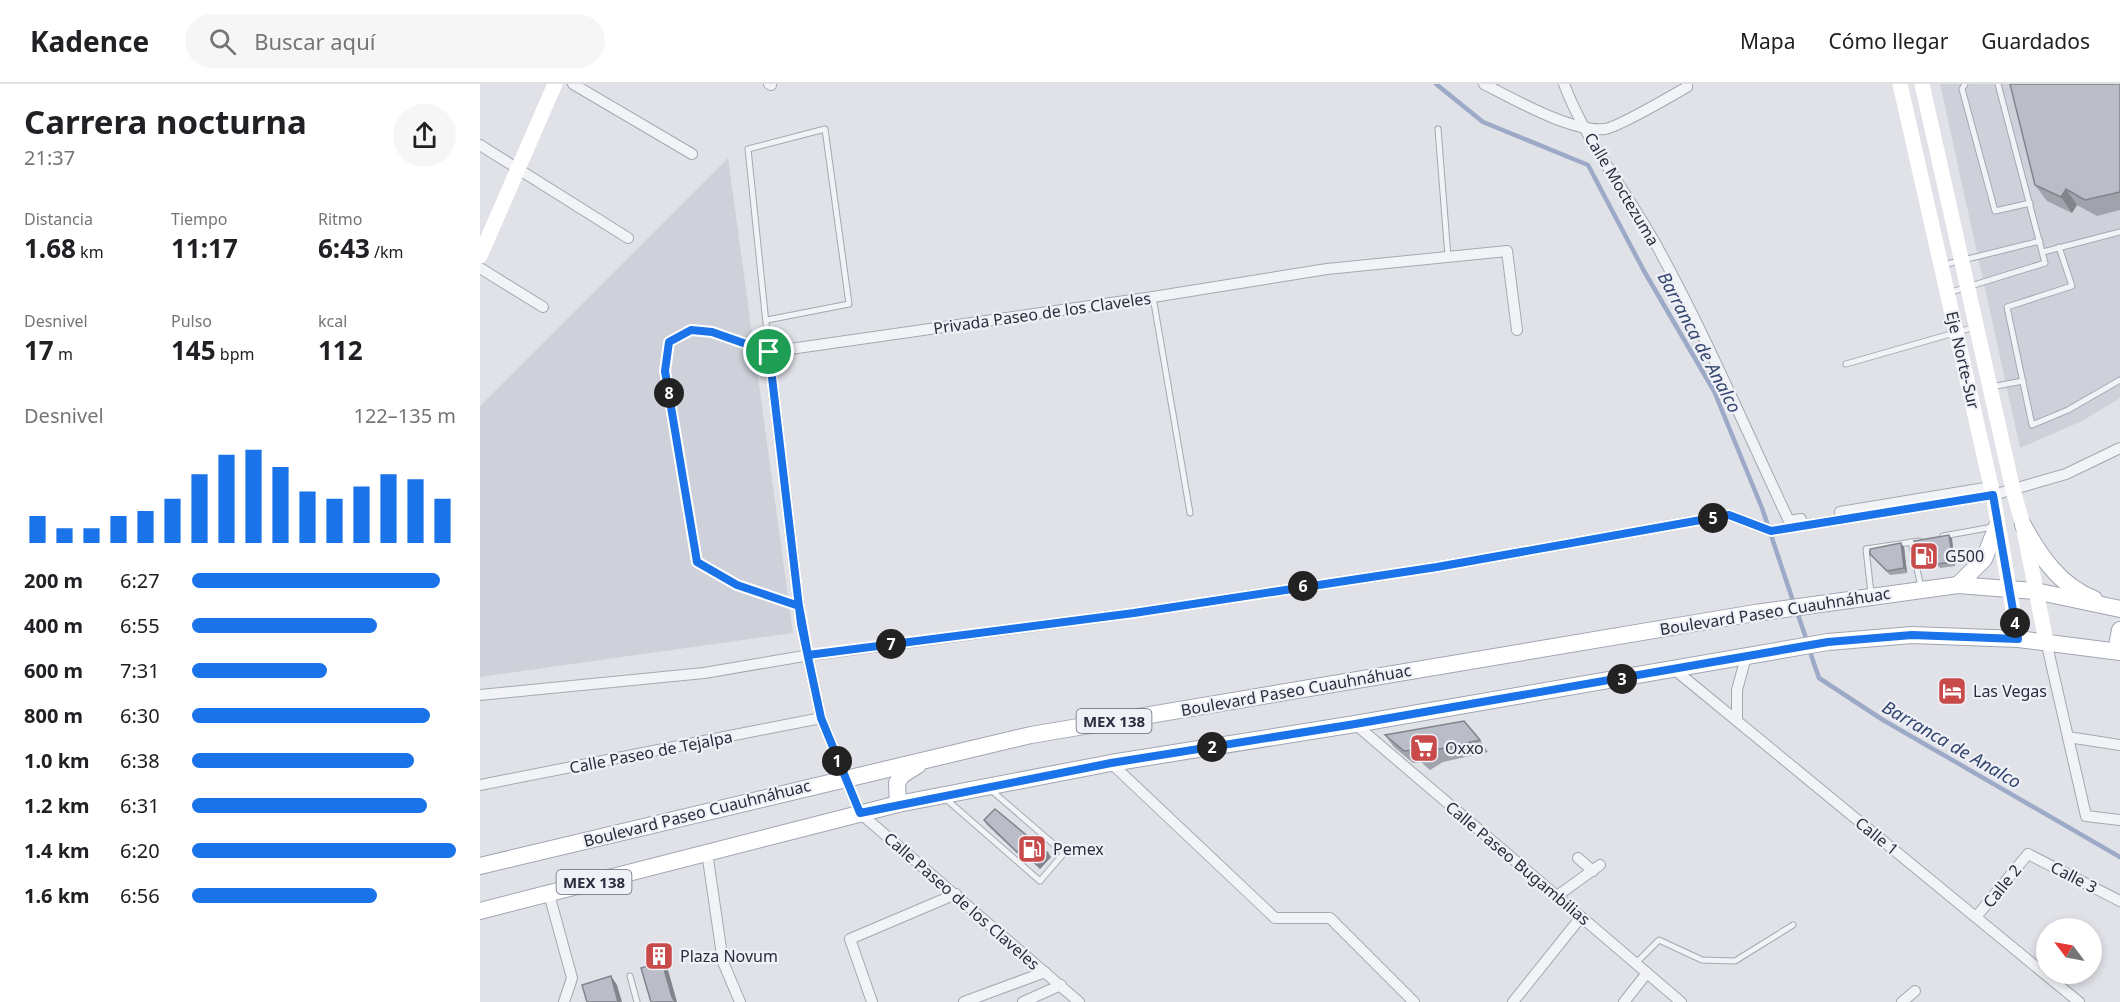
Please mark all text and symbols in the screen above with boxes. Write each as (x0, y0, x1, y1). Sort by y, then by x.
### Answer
search box (185, 14, 605, 68)
text: Kadence (30, 22, 149, 60)
icon: search (206, 25, 239, 58)
text: Buscar aquí (254, 26, 375, 56)
text: Mapa (1740, 27, 1795, 55)
text: Cómo llegar (1828, 27, 1948, 55)
text: Guardados (1981, 27, 2090, 55)
text: Carrera nocturna (24, 99, 307, 144)
button: share (393, 104, 456, 167)
street label: Calle Moctezuma (1580, 128, 1664, 250)
text: 21:37 (24, 144, 75, 171)
text: Distancia (24, 208, 93, 230)
text: Tiempo (171, 208, 228, 230)
text: Ritmo (318, 208, 363, 230)
text: 1.68 (24, 230, 76, 266)
text: 11:17 (171, 230, 238, 266)
text: 6:43 (318, 230, 370, 266)
text: km (76, 241, 104, 263)
text: /km (370, 241, 404, 263)
water label: Barranca de Analco (1653, 267, 1747, 417)
street label: Privada Paseo de los Claveles (932, 287, 1152, 339)
street label: Eje Norte-Sur (1941, 309, 1985, 412)
text: Desnivel (24, 310, 88, 332)
text: Pulso (171, 310, 212, 332)
text: kcal (318, 310, 347, 332)
pin (743, 326, 794, 377)
text: 17 (24, 332, 54, 368)
text: 145 (171, 332, 216, 368)
text: 112 (318, 332, 363, 368)
icon: arrive (752, 335, 785, 368)
text: m (54, 343, 73, 365)
text: bpm (216, 343, 254, 365)
pin: 8 (654, 378, 684, 408)
text: 8 (664, 382, 674, 404)
text: Desnivel (24, 402, 104, 429)
text: 122–135 m (353, 402, 456, 429)
pin: 5 (1698, 503, 1728, 533)
text: 5 (1708, 507, 1718, 529)
fuel station icon: G500 (1908, 540, 1940, 572)
place label: G500 (1945, 545, 1984, 567)
text: 200 m (24, 567, 83, 594)
text: 6:27 (120, 567, 160, 594)
pin: 6 (1288, 571, 1318, 601)
text: 6 (1298, 575, 1308, 597)
street label: Boulevard Paseo Cuauhnáhuac (1658, 582, 1892, 640)
pin: 4 (2000, 608, 2030, 638)
text: 400 m (24, 612, 83, 639)
text: 6:55 (120, 612, 160, 639)
text: 4 (2010, 612, 2020, 634)
pin: 7 (876, 629, 906, 659)
text: 7 (886, 633, 896, 655)
text: 600 m (24, 657, 83, 684)
text: 7:31 (120, 657, 160, 684)
street label: Boulevard Paseo Cuauhnáhuac (1179, 659, 1413, 721)
pin: 3 (1607, 664, 1637, 694)
text: 3 (1617, 668, 1627, 690)
hotel icon: Las Vegas (1936, 675, 1968, 707)
place label: Las Vegas (1973, 680, 2047, 702)
water label: Barranca de Analco (1878, 694, 2026, 794)
text: 800 m (24, 702, 83, 729)
text: 6:30 (120, 702, 160, 729)
road number: MEX 138 (1076, 709, 1152, 733)
street label: Calle Paseo de Tejalpa (568, 725, 734, 779)
pin: 2 (1197, 732, 1227, 762)
supermarket icon: Oxxo (1408, 732, 1440, 764)
text: 2 (1207, 736, 1217, 758)
place label: Oxxo (1445, 737, 1484, 759)
pin: 1 (822, 746, 852, 776)
text: 1.0 km (24, 747, 90, 774)
text: 6:38 (120, 747, 160, 774)
text: 1 (832, 750, 842, 772)
street label: Boulevard Paseo Cuauhnáhuac (581, 774, 813, 852)
text: 1.2 km (24, 792, 90, 819)
text: 6:31 (120, 792, 160, 819)
street label: Calle Paseo Bugambilias (1441, 796, 1595, 930)
street label: Calle 1 (1851, 812, 1903, 860)
street label: Calle Paseo de los Claveles (879, 827, 1045, 975)
fuel station icon: Pemex (1016, 833, 1048, 865)
text: 1.4 km (24, 837, 90, 864)
text: 6:20 (120, 837, 160, 864)
place label: Pemex (1053, 838, 1104, 860)
street label: Calle 3 (2047, 856, 2101, 898)
street label: Calle 2 (1978, 860, 2026, 912)
road number: MEX 138 (556, 870, 632, 894)
text: 1.6 km (24, 882, 90, 909)
text: 6:56 (120, 882, 160, 909)
north arrow (2036, 918, 2102, 984)
map controls (2036, 918, 2102, 984)
building icon: Plaza Novum (643, 940, 675, 972)
place label: Plaza Novum (680, 945, 778, 967)

